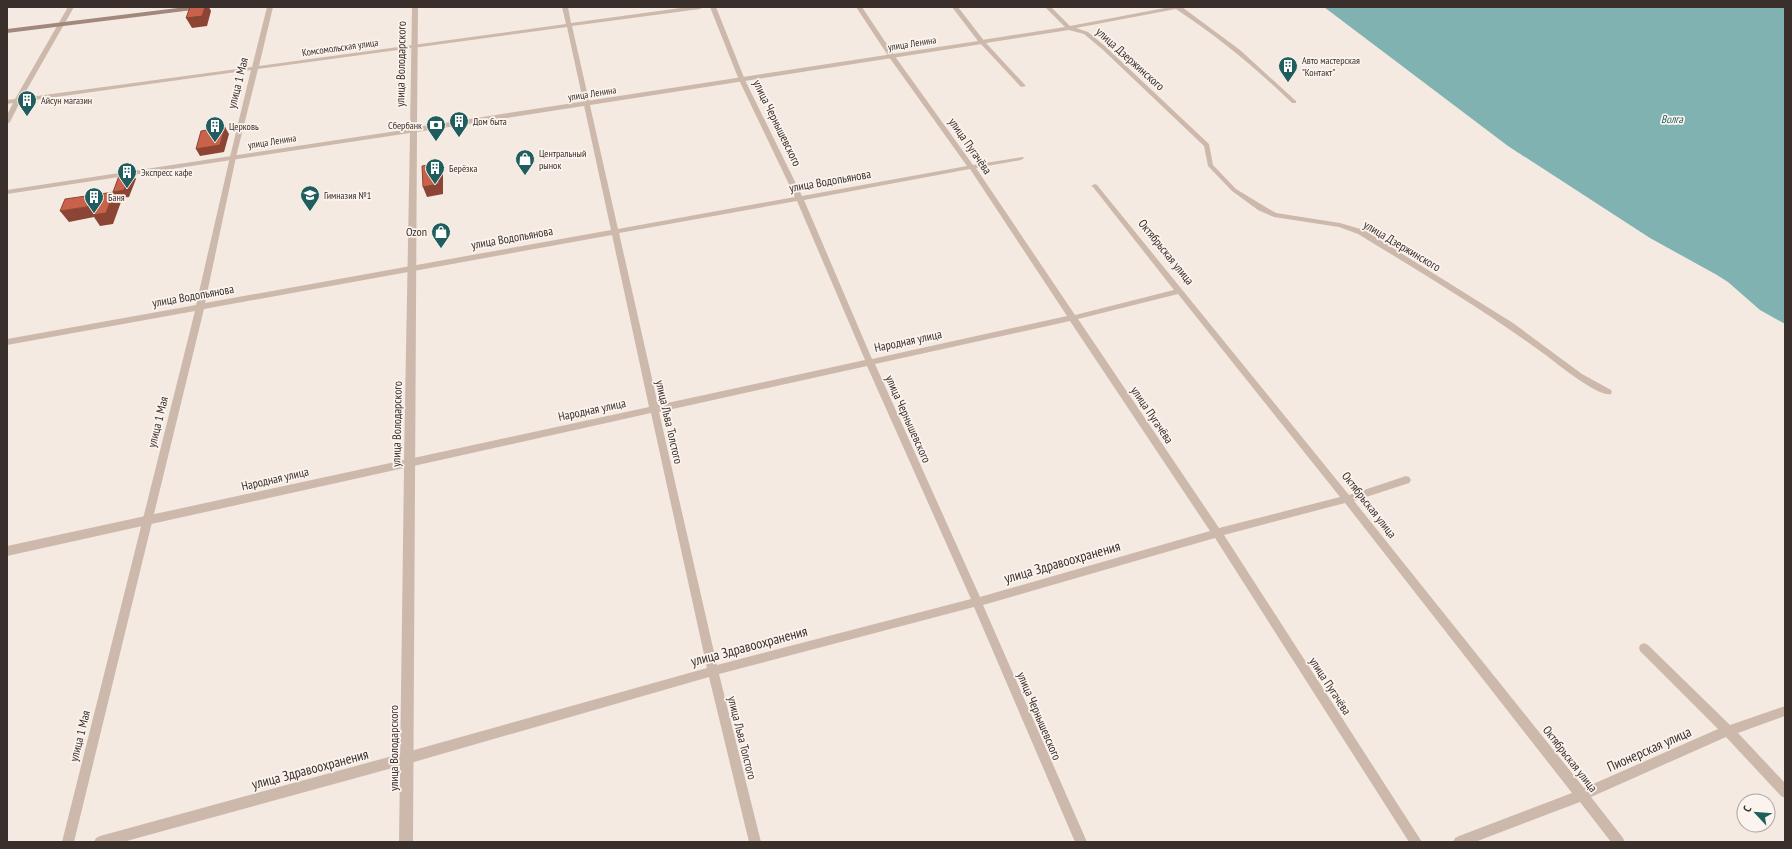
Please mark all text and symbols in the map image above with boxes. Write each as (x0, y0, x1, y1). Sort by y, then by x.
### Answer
street label: улица Володарского (392, 21, 409, 107)
street label: улица Дзержинского (1093, 24, 1168, 93)
street label: улица Ленина (887, 33, 937, 54)
street label: Комсомольская улица (301, 36, 379, 59)
place label: Авто мастерская "Контакт" (1302, 54, 1360, 79)
street label: улица 1 Мая (224, 55, 251, 110)
building icon: Авто мастерская "Контакт" (1277, 55, 1299, 83)
street label: улица Чернышевского (750, 77, 805, 168)
street label: улица Ленина (567, 83, 617, 104)
building icon: Айсун магазин (16, 89, 38, 117)
place label: Айсун магазин (41, 94, 92, 107)
building icon: Дом быта (448, 110, 470, 138)
water label: Волга (1661, 112, 1684, 126)
bank icon: Сбербанк (425, 114, 447, 142)
building icon: Церковь (204, 115, 226, 143)
place label: Дом быта (473, 115, 507, 128)
street label: улица Пугачёва (945, 115, 995, 177)
place label: Сбербанк (388, 119, 422, 132)
place label: Церковь (229, 120, 259, 133)
street label: улица Ленина (247, 131, 297, 152)
place label: Центральный рынок (539, 147, 586, 172)
shop icon: Центральный рынок (514, 148, 536, 176)
building icon: Берёзка (424, 157, 446, 185)
building icon: Экспресс кафе (116, 161, 138, 189)
place label: Берёзка (449, 162, 477, 175)
place label: Экспресс кафе (141, 166, 192, 179)
street label: улица Водопьянова (788, 166, 872, 195)
school or university icon: Гимназия №1 (299, 184, 321, 212)
building icon: Баня (83, 186, 105, 214)
place label: Гимназия №1 (324, 189, 371, 202)
place label: Баня (108, 191, 125, 204)
street label: Октябрьская улица (1135, 216, 1198, 288)
street label: улица Дзержинского (1361, 217, 1444, 274)
shop icon: Ozon (430, 221, 452, 249)
street label: улица Водопьянова (470, 223, 554, 252)
place label: Ozon (406, 224, 427, 239)
street label: улица Водопьянова (151, 281, 235, 310)
street label: Народная улица (873, 326, 943, 355)
street label: улица Чернышевского (882, 373, 934, 465)
street label: улица Льва Толстого (653, 379, 686, 465)
street label: улица Володарского (388, 381, 405, 467)
street label: улица Пугачёва (1128, 383, 1177, 446)
street label: улица 1 Мая (144, 394, 171, 449)
street label: Народная улица (557, 395, 627, 424)
street label: Народная улица (240, 463, 310, 494)
street label: Октябрьская улица (1339, 469, 1400, 541)
street label: улица Здравоохранения (1002, 537, 1122, 587)
street label: улица Здравоохранения (689, 622, 809, 670)
street label: улица Пугачёва (1306, 654, 1355, 718)
street label: улица Чернышевского (1014, 669, 1065, 762)
street label: улица Льва Толстого (725, 695, 760, 781)
street label: улица Володарского (386, 705, 401, 791)
street label: улица 1 Мая (66, 708, 93, 763)
street label: Пионерская улица (1604, 722, 1694, 776)
street label: Октябрьская улица (1540, 723, 1601, 795)
street label: улица Здравоохранения (250, 745, 370, 793)
north arrow (1736, 793, 1776, 833)
text: С (1740, 803, 1754, 814)

